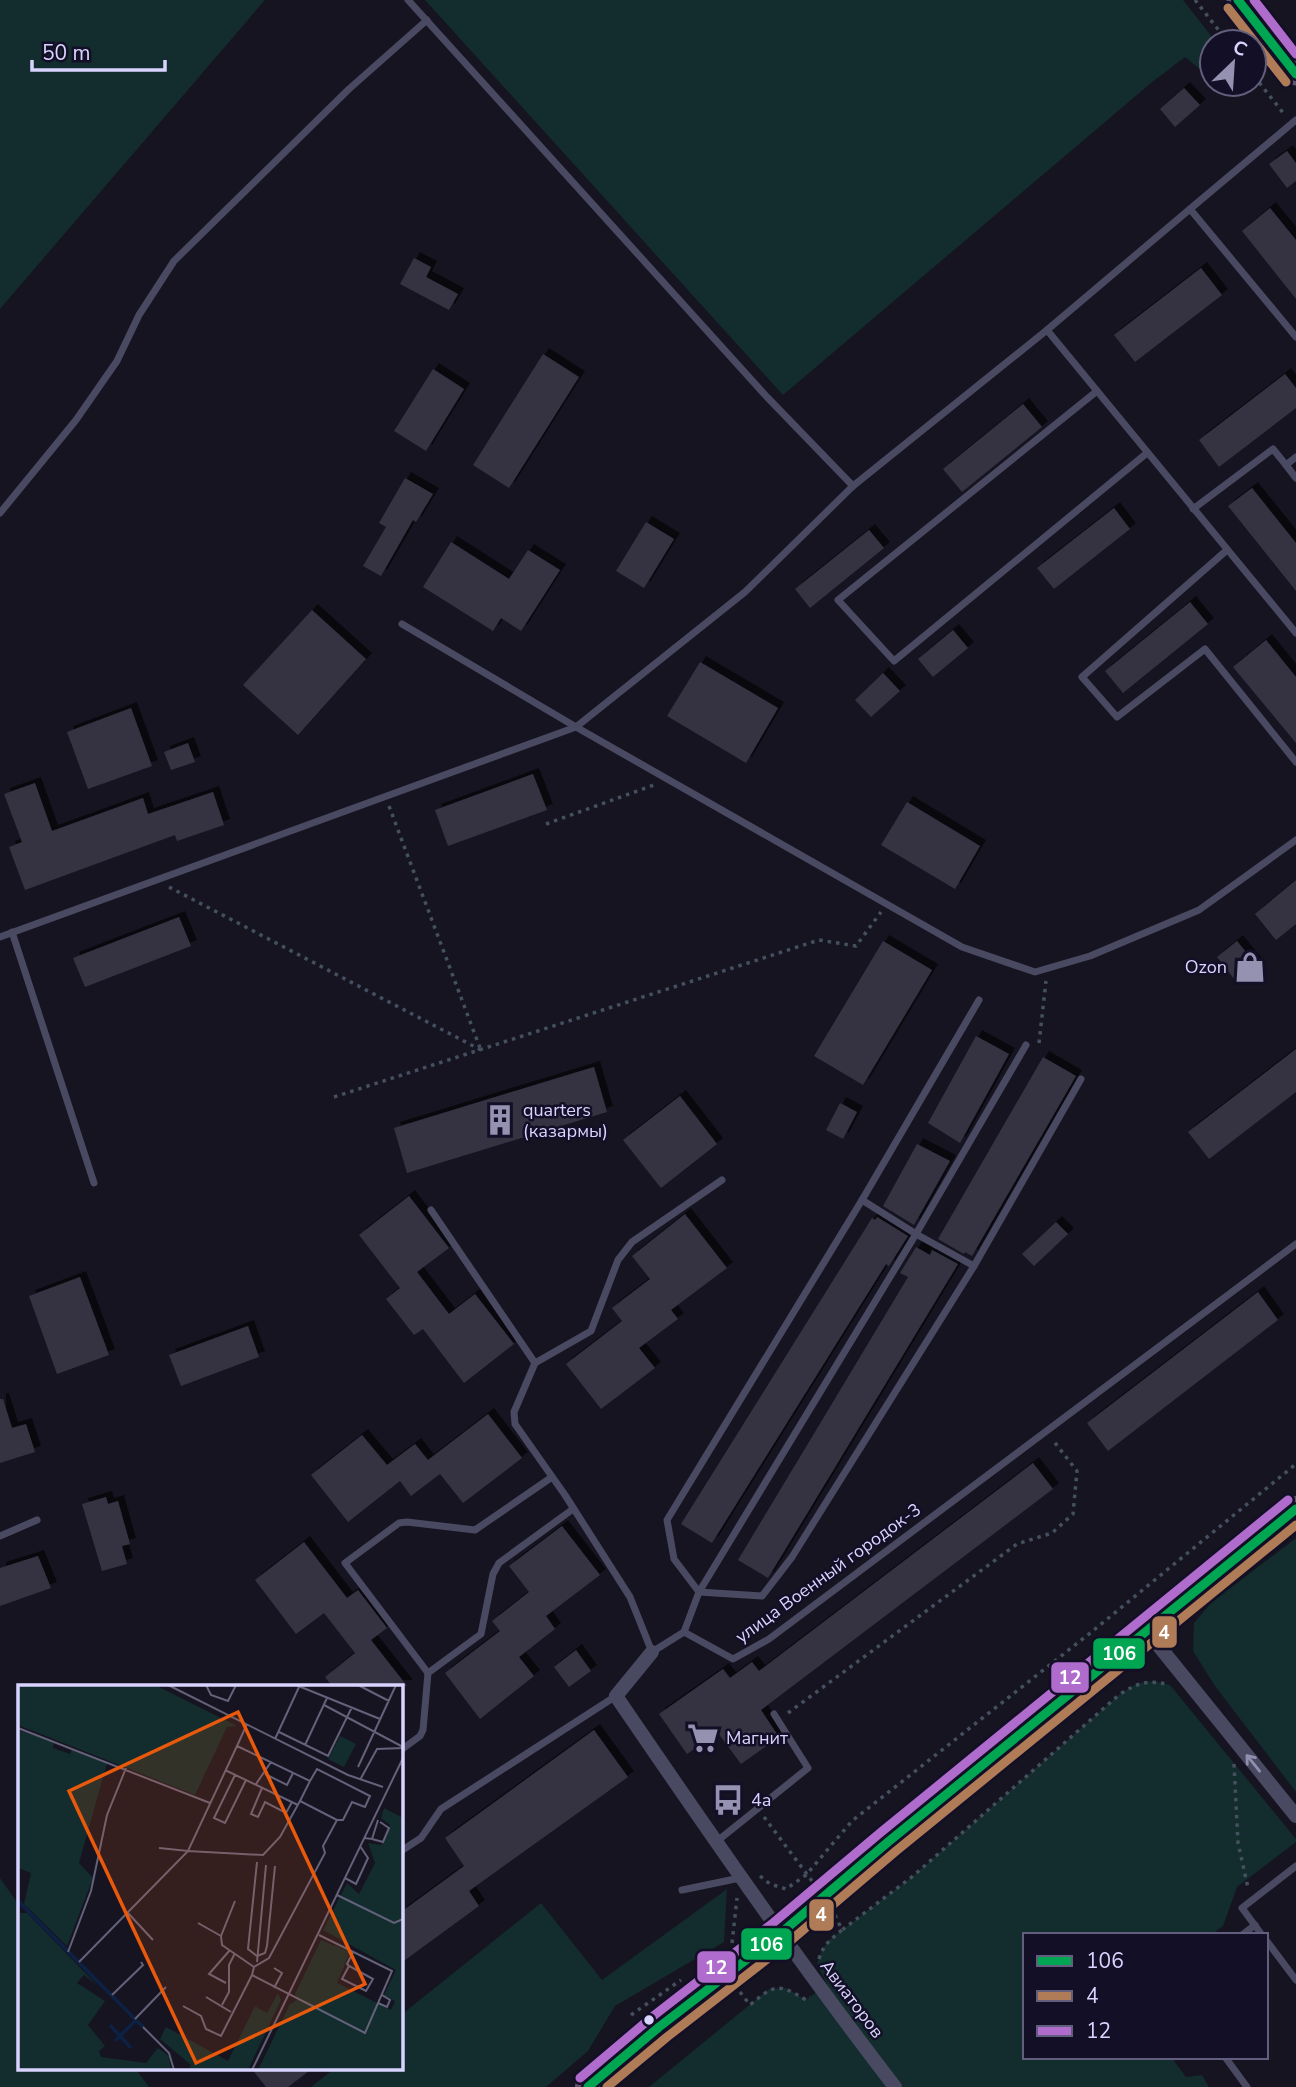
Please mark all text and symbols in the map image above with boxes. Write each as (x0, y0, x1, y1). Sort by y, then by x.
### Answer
scale bar (32, 28, 164, 72)
north arrow (1198, 28, 1268, 98)
text: С (1228, 34, 1251, 63)
text: 50 m (42, 39, 91, 67)
shop icon: Ozon (1233, 950, 1267, 984)
place label: Ozon (1185, 955, 1227, 979)
place label: quarters (казармы) (523, 1098, 608, 1143)
building icon: quarters (казармы) (483, 1103, 517, 1137)
street label: улица Военный городок-3 (730, 1497, 926, 1649)
line badge: 4 (1151, 1615, 1178, 1649)
text: 4 (1158, 1620, 1170, 1646)
line badge: 106 (1092, 1637, 1146, 1670)
text: 106 (1102, 1641, 1136, 1667)
line badge: 12 (1050, 1661, 1090, 1694)
text: 12 (1059, 1665, 1081, 1691)
inset map (18, 1685, 402, 2070)
supermarket icon: Магнит (686, 1721, 720, 1755)
place label: Магнит (726, 1726, 788, 1750)
one-way arrow (1245, 1754, 1261, 1772)
bus stop icon: 4а (711, 1783, 745, 1817)
place label: 4а (751, 1788, 772, 1812)
line badge: 4 (808, 1898, 835, 1932)
text: 4 (815, 1902, 827, 1928)
line badge: 106 (740, 1927, 793, 1961)
text: 106 (749, 1932, 783, 1958)
legend (1023, 1933, 1268, 2059)
text: 106 (1086, 1947, 1124, 1975)
line badge: 12 (696, 1950, 737, 1984)
text: 12 (705, 1955, 727, 1981)
street label: Авиаторов (815, 1955, 889, 2043)
text: 4 (1086, 1982, 1099, 2010)
unlabelled marker (642, 2013, 656, 2027)
text: 12 (1086, 2017, 1111, 2045)

